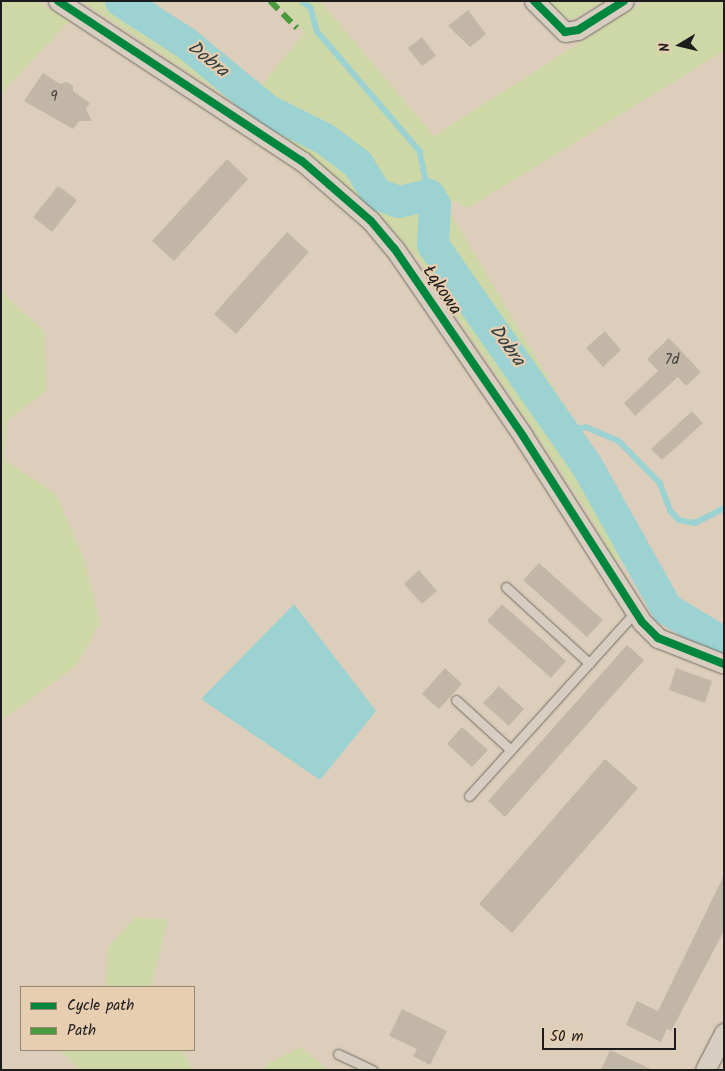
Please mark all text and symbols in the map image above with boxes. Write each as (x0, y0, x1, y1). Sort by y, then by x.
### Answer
north arrow (655, 20, 705, 70)
water label: Dobra (182, 37, 232, 83)
text: N (654, 41, 677, 53)
house number: 9 (50, 89, 58, 107)
street label: Łąkowa (417, 262, 465, 320)
water label: Dobra (483, 321, 529, 371)
house number: 7d (665, 352, 679, 370)
legend (20, 986, 195, 1051)
text: Cycle path (67, 994, 134, 1018)
scale bar (545, 1018, 679, 1050)
text: Path (67, 1019, 96, 1043)
text: 50 m (550, 1025, 584, 1049)

